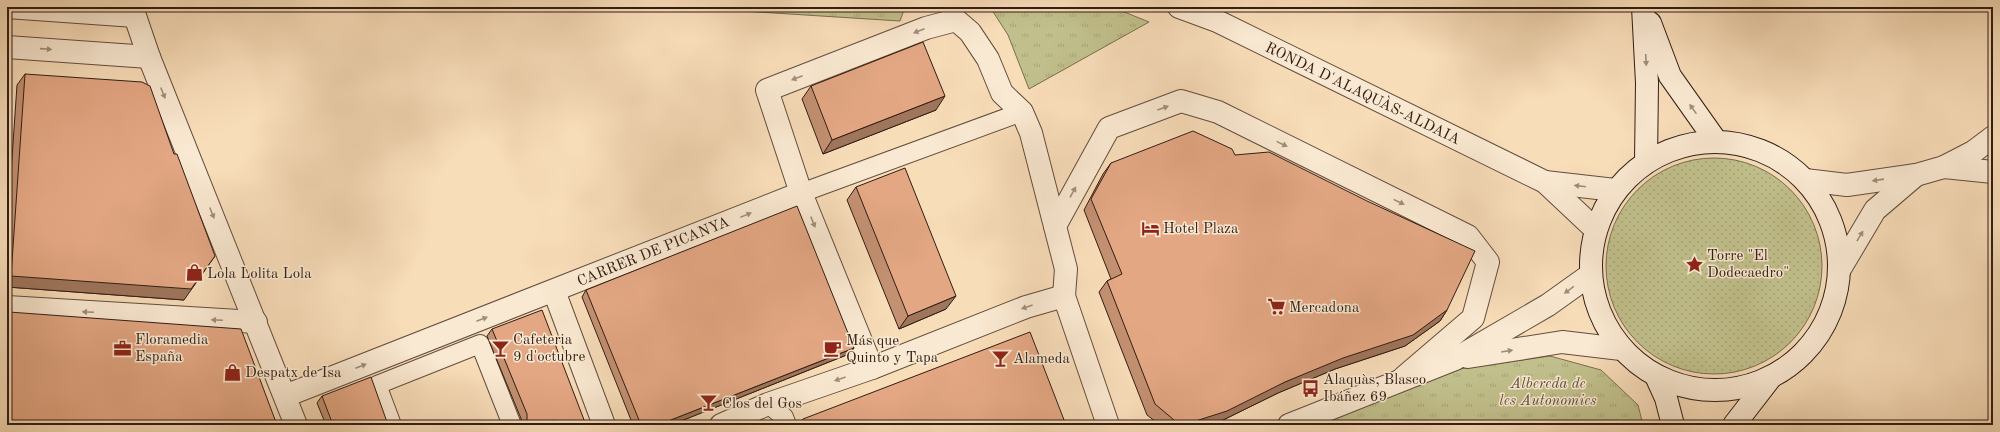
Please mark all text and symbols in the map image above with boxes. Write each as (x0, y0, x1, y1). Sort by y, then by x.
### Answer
one-way arrow (912, 28, 924, 34)
street label: RONDA D'ALAQUÀS-ALDAIA (1262, 38, 1464, 148)
one-way arrow (40, 46, 52, 53)
one-way arrow (1642, 54, 1649, 66)
one-way arrow (791, 75, 803, 81)
one-way arrow (161, 87, 167, 99)
one-way arrow (1689, 104, 1697, 115)
one-way arrow (1157, 105, 1169, 111)
one-way arrow (1277, 141, 1288, 147)
one-way arrow (1872, 177, 1884, 183)
one-way arrow (1574, 183, 1586, 189)
one-way arrow (1070, 186, 1077, 197)
one-way arrow (1393, 198, 1404, 205)
one-way arrow (210, 208, 216, 220)
one-way arrow (740, 211, 752, 217)
street label: CARRER DE PICANYA (575, 215, 732, 290)
one-way arrow (810, 216, 816, 228)
hotel icon: Hotel Plaza (1140, 218, 1160, 238)
place label: Hotel Plaza (1163, 222, 1239, 237)
one-way arrow (1856, 230, 1863, 242)
place label: Torre "El Dodecaedro" (1707, 249, 1789, 281)
place icon: Torre "El Dodecaedro" (1684, 254, 1704, 274)
shop icon: Lola Lolita Lola (184, 263, 204, 283)
place label: Lola Lolita Lola (207, 267, 312, 282)
one-way arrow (1564, 286, 1574, 294)
supermarket icon: Mercadona (1266, 297, 1286, 317)
place label: Mercadona (1289, 301, 1360, 316)
one-way arrow (1021, 305, 1033, 311)
one-way arrow (82, 308, 94, 315)
one-way arrow (476, 315, 488, 321)
one-way arrow (211, 316, 223, 323)
place label: Floramedia España (135, 333, 209, 365)
place label: Cafeteria 9 d'octubre (513, 333, 585, 365)
place label: Más que Quinto y Tapa (846, 334, 939, 366)
office icon: Floramedia España (112, 338, 132, 358)
bar icon: Cafeteria 9 d'octubre (490, 338, 510, 358)
cafe icon: Más que Quinto y Tapa (823, 339, 843, 359)
bar icon: Alameda (990, 348, 1010, 368)
one-way arrow (1501, 348, 1514, 354)
place label: Alameda (1013, 352, 1071, 367)
shop icon: Despatx de Isa (222, 362, 242, 382)
one-way arrow (355, 363, 367, 369)
place label: Despatx de Isa (245, 366, 342, 381)
place label: Alaquàs, Blasco Ibáñez 69 (1323, 373, 1426, 405)
one-way arrow (834, 377, 846, 383)
park label: Albereda de les Autonomies (1499, 377, 1597, 409)
bus stop icon: Alaquàs, Blasco Ibáñez 69 (1300, 378, 1320, 398)
bar icon: Clos del Gos (699, 393, 719, 413)
place label: Clos del Gos (722, 397, 802, 412)

